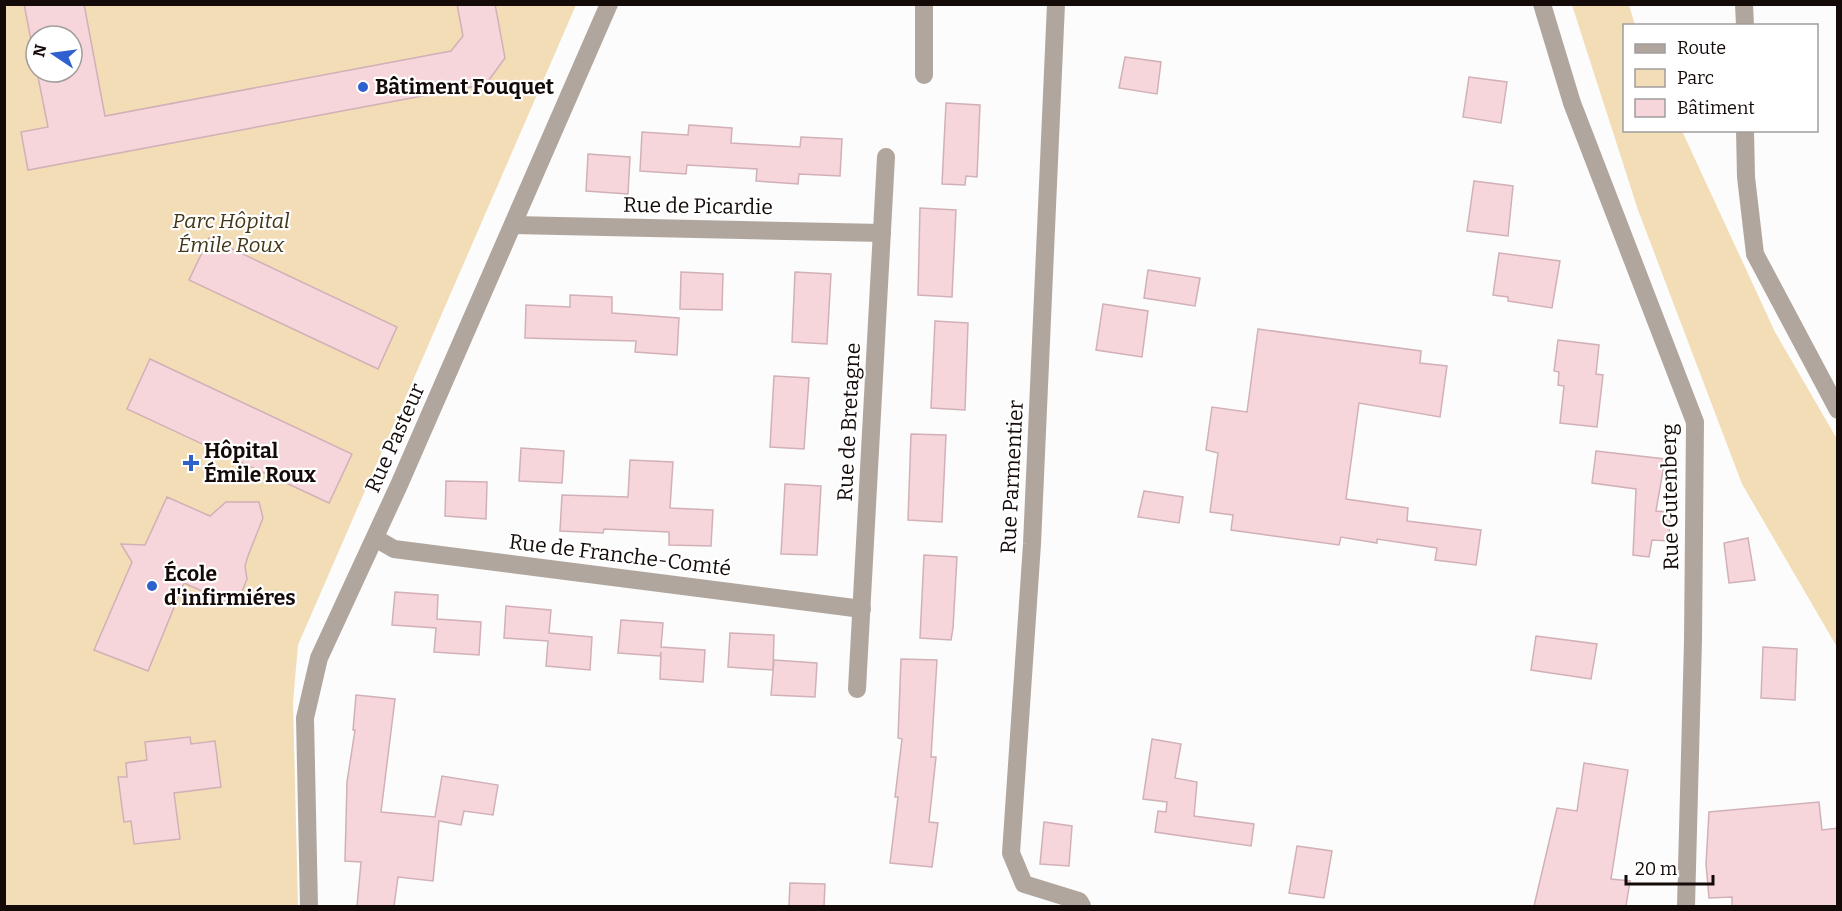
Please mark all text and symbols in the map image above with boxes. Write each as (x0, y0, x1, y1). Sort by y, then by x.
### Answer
north arrow (24, 24, 84, 84)
legend (1623, 24, 1818, 132)
text: Route (1677, 37, 1726, 59)
text: N (29, 43, 51, 59)
text: Parc (1677, 67, 1714, 89)
place label: Bâtiment Fouquet (375, 74, 555, 100)
marker: Bâtiment Fouquet (356, 80, 370, 94)
text: Bâtiment (1677, 97, 1755, 119)
street label: Rue de Picardie (623, 192, 773, 220)
park label: Parc Hôpital Émile Roux (172, 208, 290, 258)
street label: Rue de Bretagne (832, 342, 866, 502)
street label: Rue Pasteur (359, 379, 431, 497)
street label: Rue Parmentier (995, 399, 1029, 555)
street label: Rue Gutenberg (1656, 423, 1684, 571)
place label: Hôpital Émile Roux (204, 438, 316, 488)
marker: Hôpital Émile Roux (182, 454, 200, 472)
street label: Rue de Franche-Comté (507, 528, 733, 582)
place label: École d'infirmiéres (164, 560, 296, 611)
marker: École d'infirmiéres (145, 579, 159, 593)
scale bar (1626, 848, 1713, 886)
text: 20 m (1635, 858, 1677, 880)

